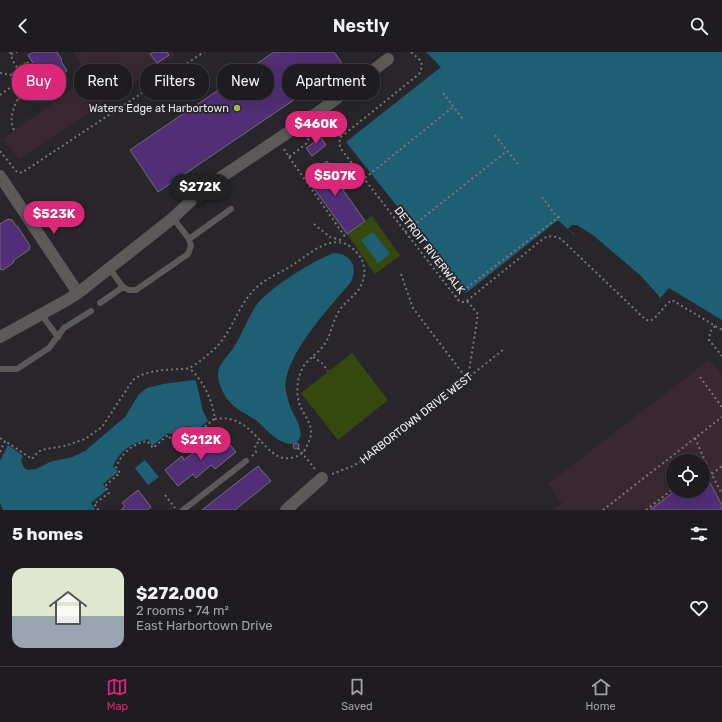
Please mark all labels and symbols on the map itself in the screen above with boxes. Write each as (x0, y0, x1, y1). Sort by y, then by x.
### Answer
place label: Waters Edge at Harbortown (89, 102, 229, 115)
marker: Waters Edge at Harbortown (232, 103, 242, 113)
pin: $460K (288, 111, 344, 145)
pin: $507K (307, 163, 363, 197)
pin: $272K (172, 174, 228, 208)
pin: $523K (26, 201, 82, 235)
street label: DETROIT RIVERWALK (392, 204, 468, 297)
street label: HARBORTOWN DRIVE WEST (357, 370, 476, 467)
pin: $212K (173, 427, 229, 461)

